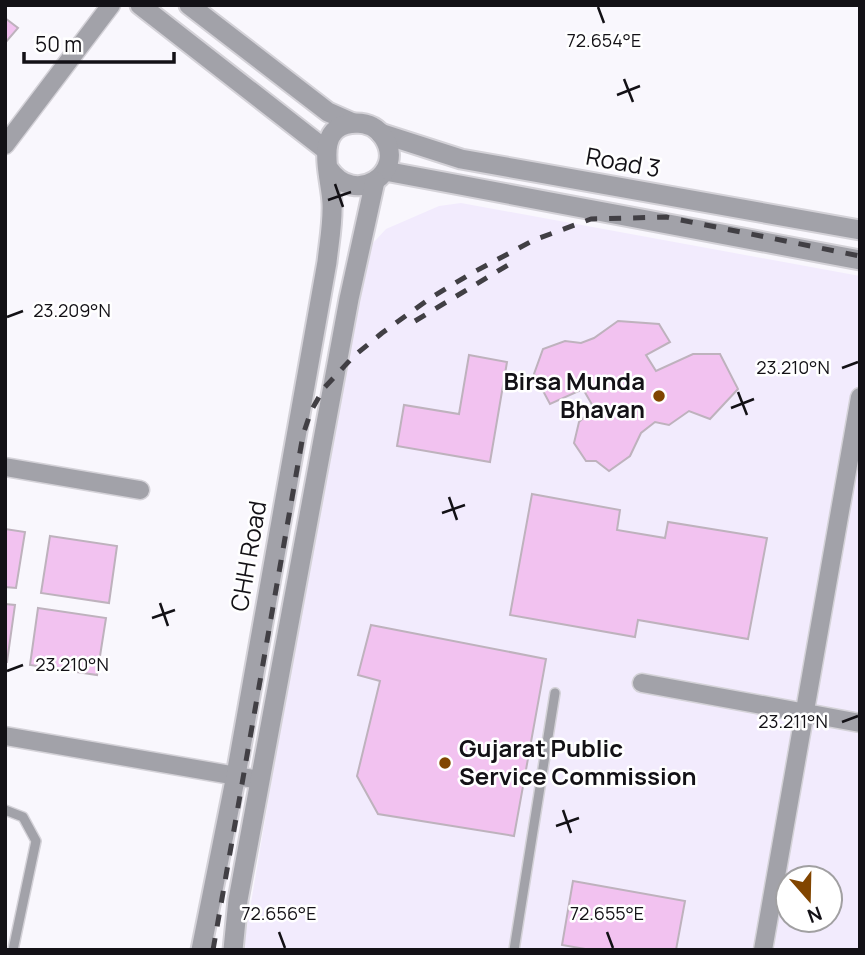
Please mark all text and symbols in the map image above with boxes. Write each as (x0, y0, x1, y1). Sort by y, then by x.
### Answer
scale bar (24, 21, 175, 65)
text: 72.654°E (567, 28, 641, 52)
text: 50 m (35, 30, 82, 58)
street label: Road 3 (583, 139, 663, 184)
text: 23.209°N (33, 298, 111, 322)
text: 23.210°N (756, 355, 830, 379)
place label: Birsa Munda Bhavan (503, 364, 645, 425)
marker: Birsa Munda Bhavan (651, 388, 667, 404)
street label: CHH Road (222, 498, 273, 614)
text: 23.210°N (35, 652, 109, 676)
text: 23.211°N (758, 709, 828, 733)
place label: Gujarat Public Service Commission (459, 731, 697, 792)
marker: Gujarat Public Service Commission (437, 755, 453, 771)
north arrow (774, 864, 844, 934)
text: N (804, 900, 826, 930)
text: 72.656°E (242, 901, 316, 925)
text: 72.655°E (570, 901, 644, 925)

